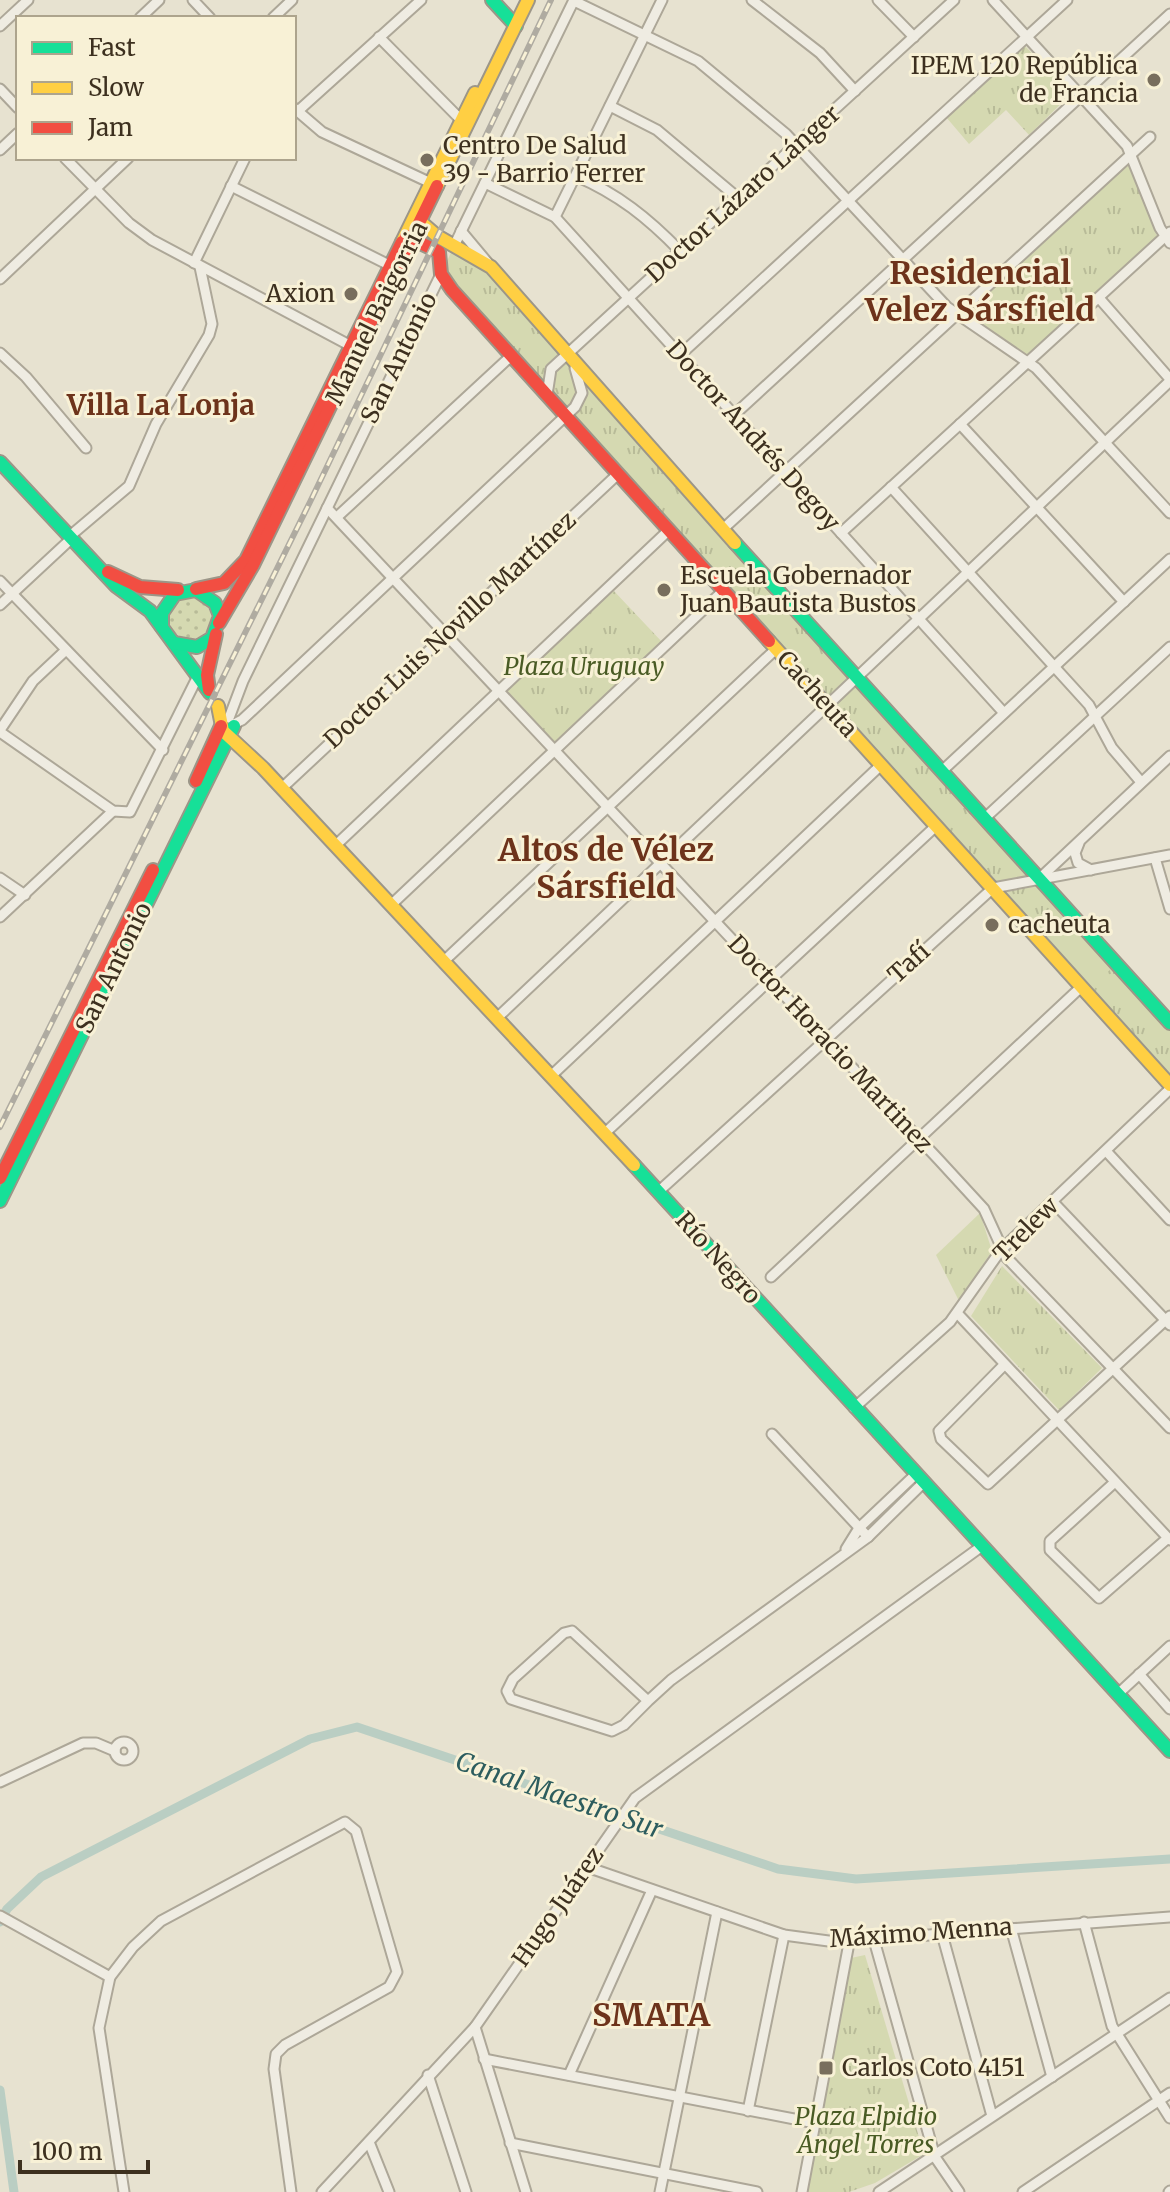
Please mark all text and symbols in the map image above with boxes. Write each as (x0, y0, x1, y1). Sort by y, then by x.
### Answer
legend (16, 16, 296, 160)
text: Fast (88, 32, 136, 63)
place label: IPEM 120 República de Francia (911, 50, 1138, 109)
marker: IPEM 120 República de Francia (1145, 71, 1163, 89)
text: Slow (88, 72, 144, 103)
street label: Doctor Lázaro Lánger (639, 98, 846, 289)
text: Jam (87, 112, 133, 143)
place label: Centro De Salud 39 - Barrio Ferrer (443, 130, 645, 189)
marker: Centro De Salud 39 - Barrio Ferrer (418, 151, 436, 169)
street label: Manuel Baigorria (319, 216, 434, 410)
district label: Residencial Velez Sársfield (864, 253, 1095, 330)
place label: Axion (265, 278, 335, 309)
marker: Axion (342, 285, 360, 303)
street label: San Antonio (353, 287, 444, 428)
street label: Doctor Andrés Degoy (660, 334, 847, 537)
district label: Villa La Lonja (66, 387, 255, 423)
street label: Doctor Luis Novillo Martínez (317, 504, 582, 755)
place label: Escuela Gobernador Juan Bautista Bustos (679, 560, 916, 619)
marker: Escuela Gobernador Juan Bautista Bustos (655, 581, 673, 599)
street label: Cacheuta (770, 644, 864, 744)
park label: Plaza Uruguay (504, 651, 664, 682)
district label: Altos de Vélez Sársfield (497, 830, 714, 907)
street label: San Antonio (68, 897, 159, 1038)
place label: cacheuta (1008, 909, 1111, 940)
marker: cacheuta (983, 916, 1001, 934)
street label: Doctor Horacio Martinez (721, 928, 939, 1159)
street label: Tafí (881, 935, 937, 990)
street label: Trelew (987, 1190, 1065, 1269)
street label: Río Negro (669, 1205, 768, 1310)
water label: Canal Maestro Sur (451, 1744, 668, 1846)
street label: Hugo Juárez (505, 1841, 610, 1973)
street label: Máximo Menna (829, 1911, 1014, 1954)
district label: SMATA (592, 1995, 711, 2035)
place label: Carlos Coto 4151 (842, 2052, 1025, 2083)
marker: Carlos Coto 4151 (817, 2059, 835, 2077)
park label: Plaza Elpidio Ángel Torres (795, 2101, 937, 2160)
scale bar (20, 2124, 148, 2174)
text: 100 m (32, 2136, 103, 2167)

